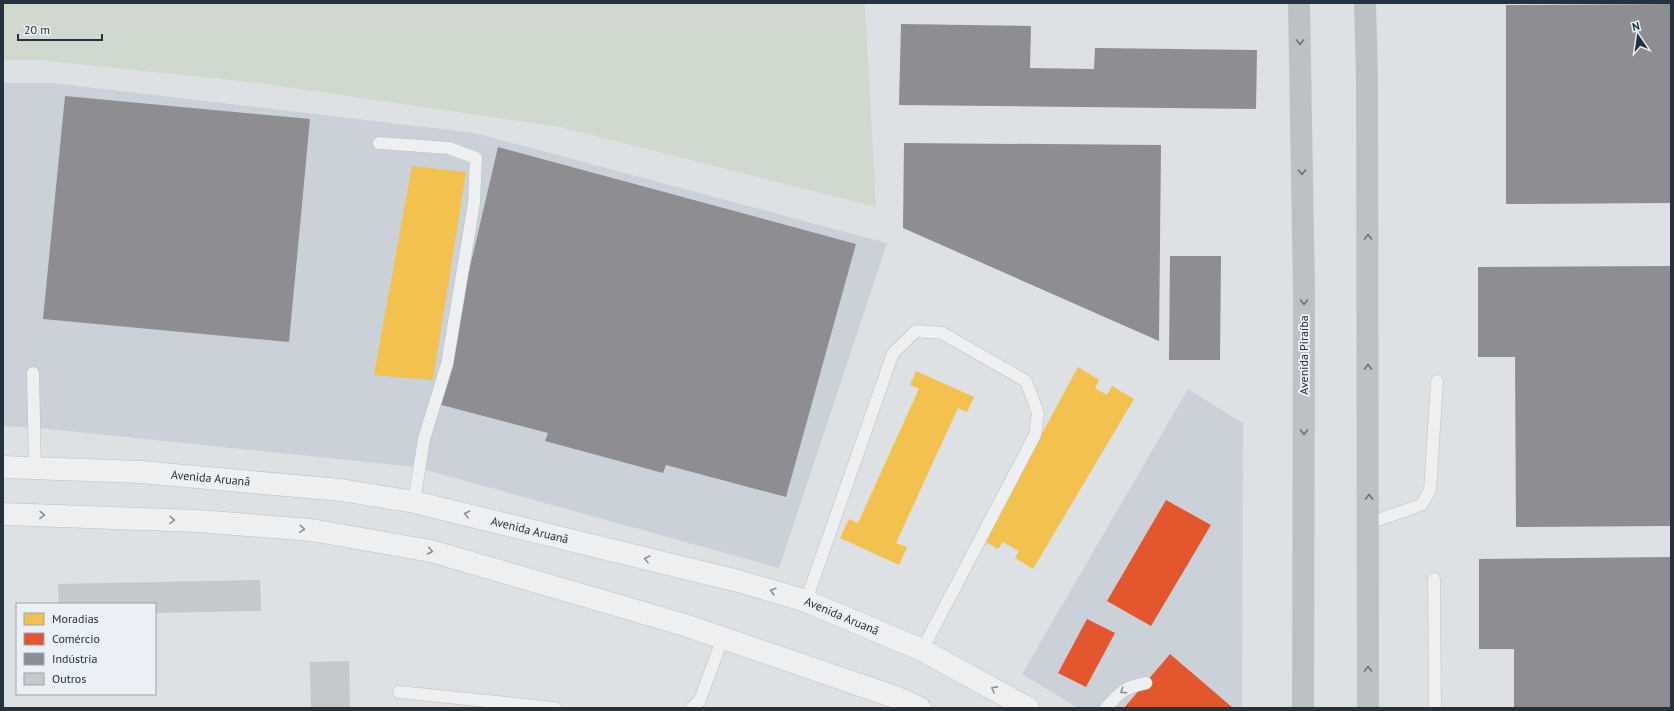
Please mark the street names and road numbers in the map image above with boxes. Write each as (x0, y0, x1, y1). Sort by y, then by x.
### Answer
street label: Avenida Piraíba (1296, 315, 1311, 395)
street label: Avenida Aruanã (170, 467, 251, 489)
street label: Avenida Aruanã (489, 513, 570, 546)
street label: Avenida Aruanã (802, 593, 881, 638)

